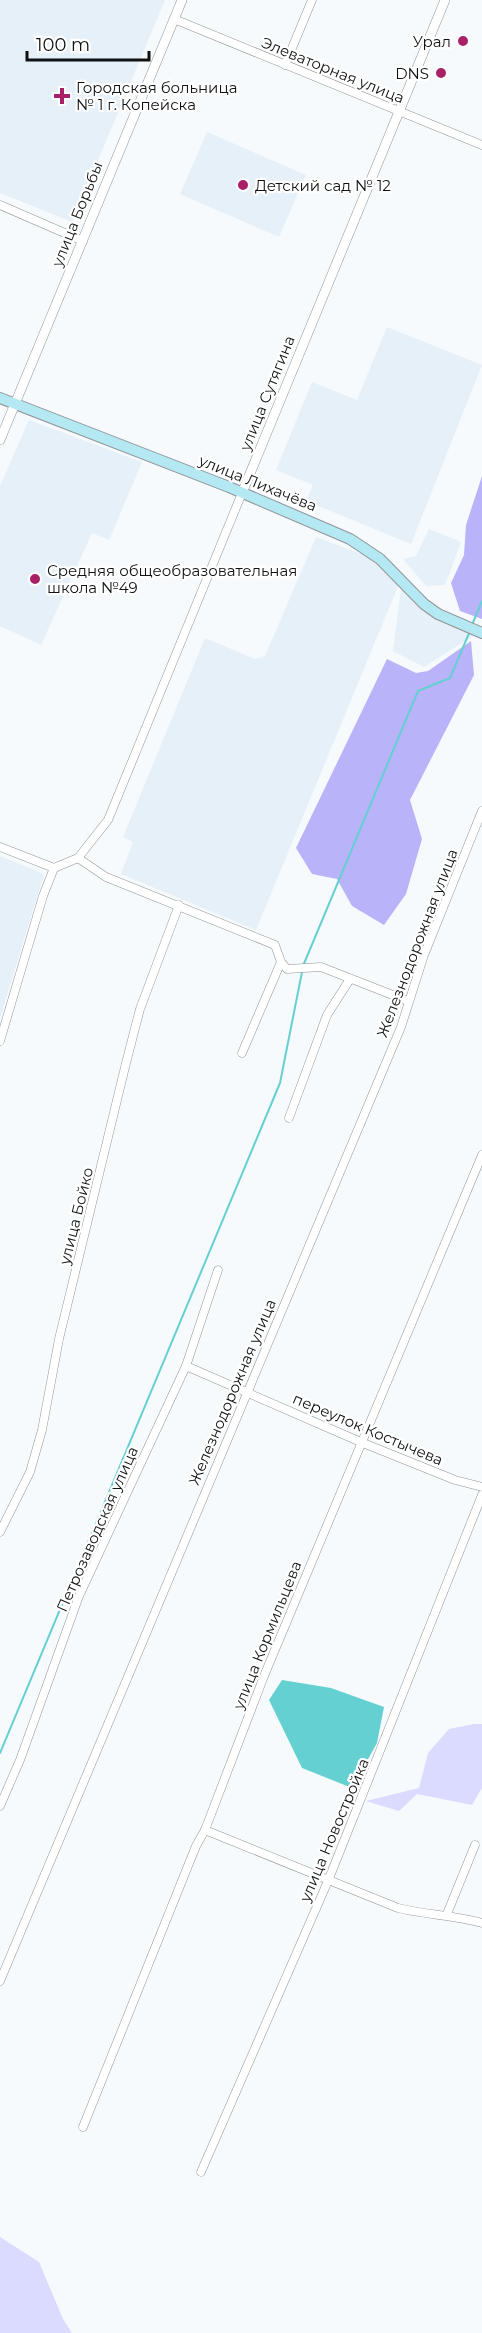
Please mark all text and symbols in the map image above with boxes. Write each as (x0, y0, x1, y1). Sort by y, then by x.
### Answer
scale bar (27, 24, 148, 62)
place label: Урал (413, 32, 451, 51)
street label: Элеваторная улица (259, 33, 407, 107)
text: 100 m (36, 34, 90, 56)
marker: Урал (456, 34, 470, 48)
place label: DNS (395, 64, 429, 83)
marker: DNS (434, 66, 448, 80)
place label: Городская больница № 1 г. Копейска (76, 78, 237, 114)
marker: Городская больница № 1 г. Копейска (53, 87, 71, 105)
street label: улица Борьбы (47, 159, 107, 270)
place label: Детский сад № 12 (255, 176, 391, 195)
marker: Детский сад № 12 (236, 178, 250, 192)
street label: улица Сутягина (235, 333, 299, 454)
street label: улица Лихачёва (195, 450, 320, 515)
place label: Средняя общеобразовательная школа №49 (47, 561, 297, 597)
marker: Средняя общеобразовательная школа №49 (28, 572, 42, 586)
street label: Железнодорожная улица (372, 846, 462, 1040)
street label: улица Бойко (55, 1165, 97, 1268)
street label: Железнодорожная улица (184, 1296, 280, 1488)
street label: переулок Костычева (290, 1389, 446, 1469)
street label: Петрозаводская улица (52, 1443, 142, 1615)
street label: улица Кормильцева (228, 1558, 305, 1713)
street label: улица Новостройка (295, 1755, 373, 1906)

